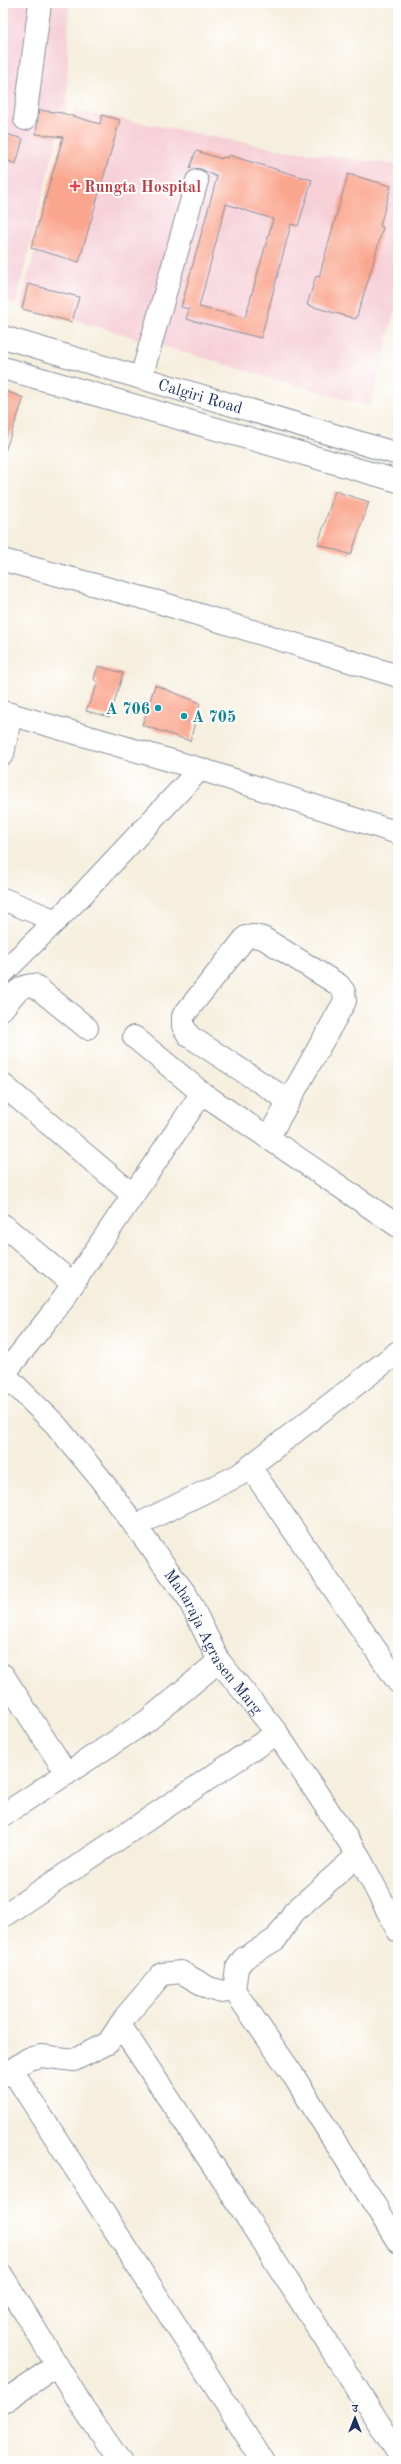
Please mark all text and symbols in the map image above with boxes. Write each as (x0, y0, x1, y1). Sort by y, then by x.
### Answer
marker: Rungta Hospital (69, 180, 81, 192)
place label: Rungta Hospital (84, 180, 201, 196)
street label: Calgiri Road (156, 377, 244, 417)
place label: A 706 (106, 702, 150, 718)
marker: A 706 (153, 703, 163, 713)
place label: A 705 (192, 710, 236, 726)
marker: A 705 (179, 711, 189, 721)
street label: Maharaja Agrasen Marg (160, 1567, 265, 1719)
north arrow (335, 2398, 375, 2438)
text: उ (351, 2404, 359, 2415)

